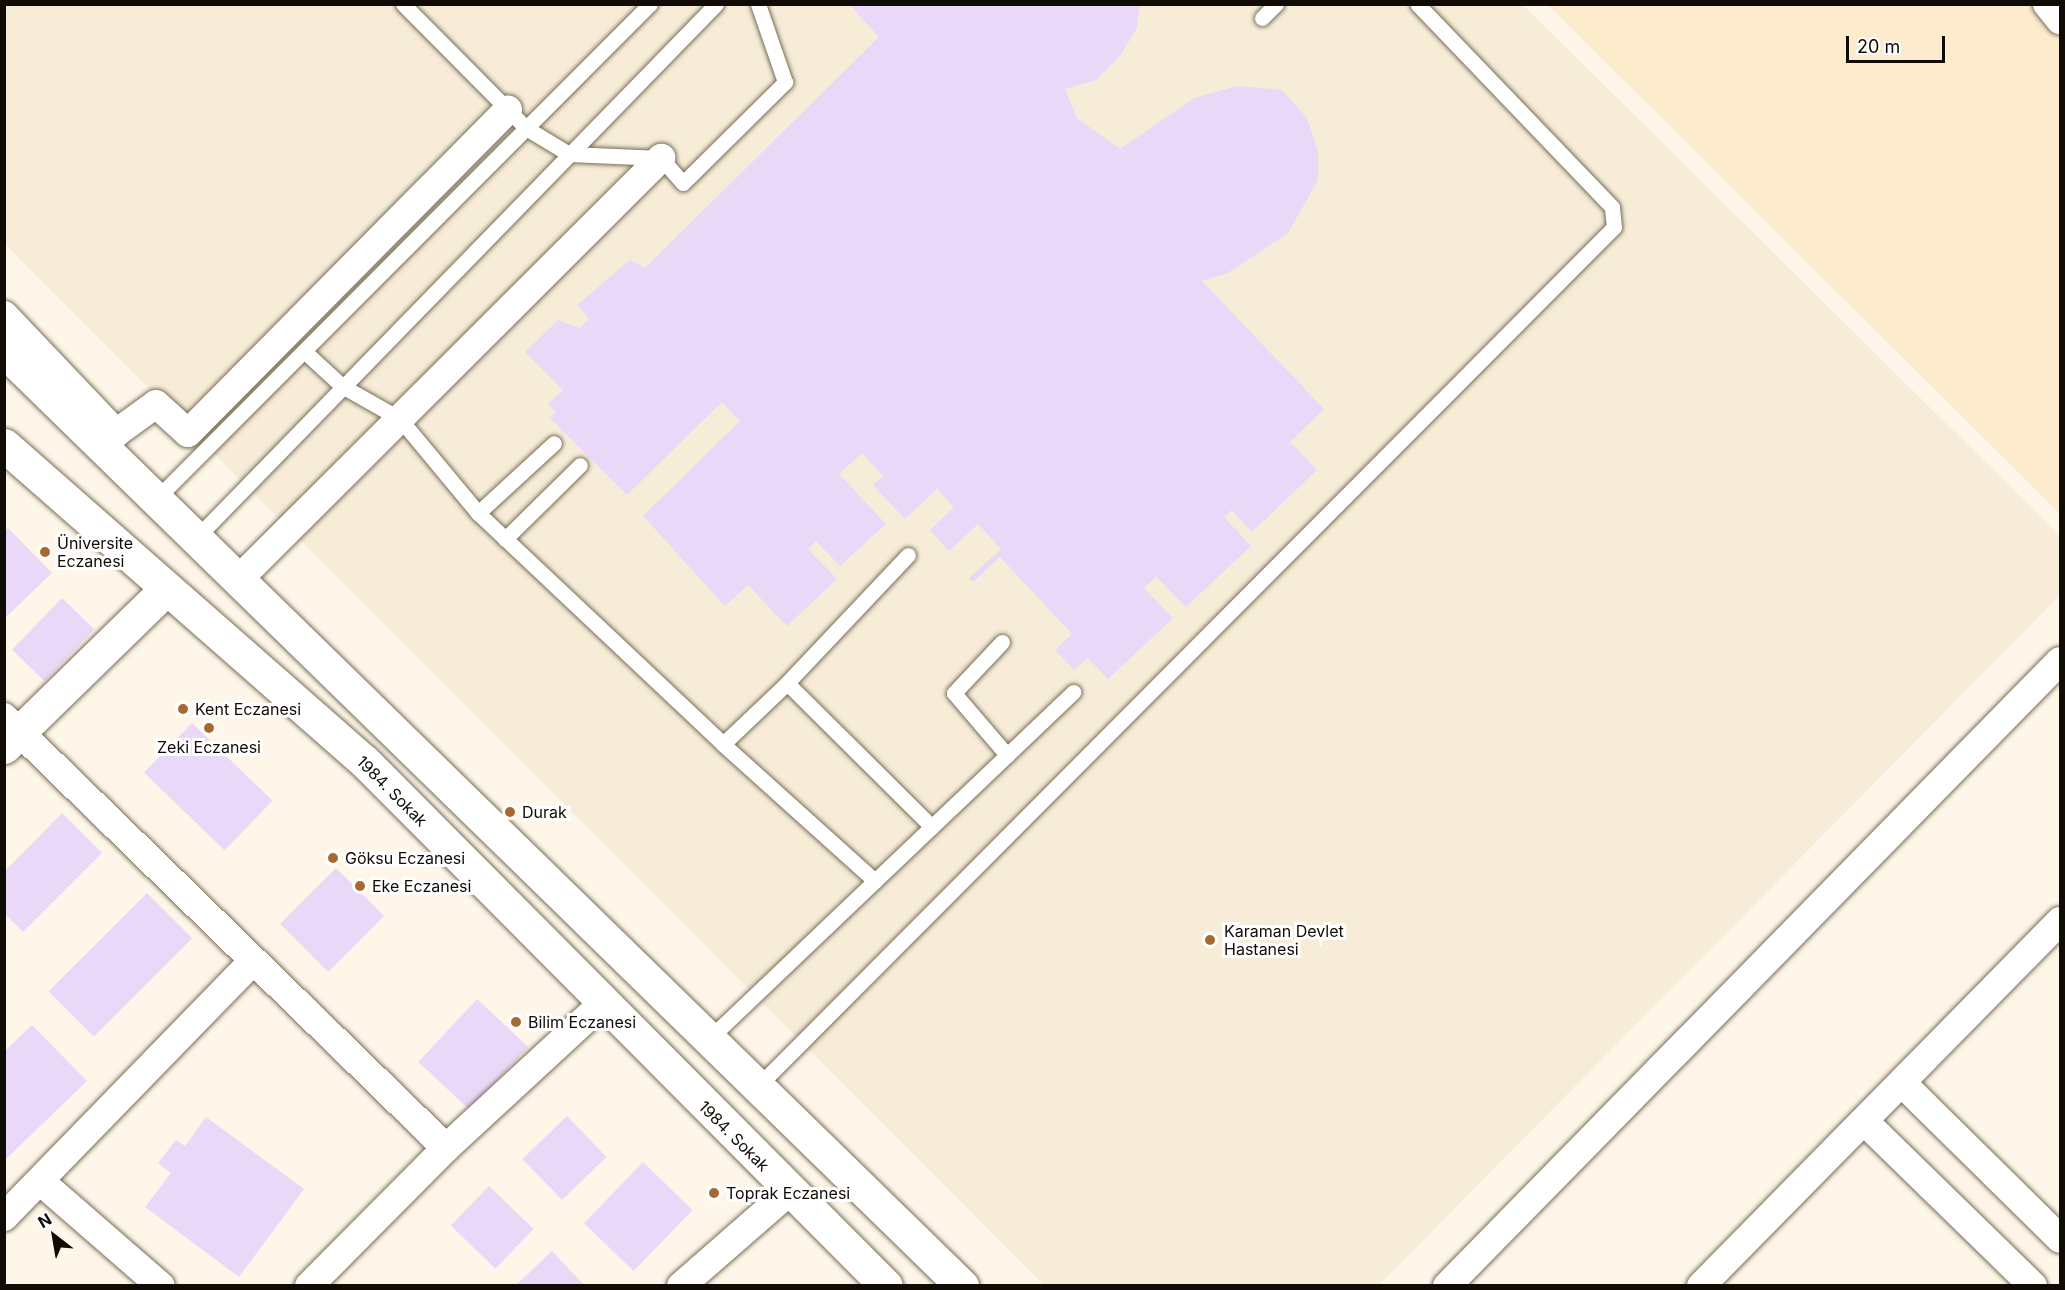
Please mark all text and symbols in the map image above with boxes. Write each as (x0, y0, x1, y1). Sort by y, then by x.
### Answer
scale bar (1849, 24, 1948, 62)
text: 20 m (1857, 36, 1900, 57)
place label: Üniversite Eczanesi (57, 533, 133, 571)
marker: Üniversite Eczanesi (38, 545, 52, 559)
place label: Kent Eczanesi (195, 699, 301, 719)
marker: Kent Eczanesi (176, 702, 190, 716)
marker: Zeki Eczanesi (202, 721, 216, 735)
place label: Zeki Eczanesi (157, 737, 261, 757)
street label: 1984. Sokak (353, 752, 431, 830)
place label: Durak (522, 802, 567, 822)
marker: Durak (503, 805, 517, 819)
place label: Göksu Eczanesi (345, 848, 465, 868)
marker: Göksu Eczanesi (326, 851, 340, 865)
place label: Eke Eczanesi (372, 876, 471, 896)
marker: Eke Eczanesi (353, 879, 367, 893)
place label: Karaman Devlet Hastanesi (1224, 921, 1344, 959)
marker: Karaman Devlet Hastanesi (1201, 931, 1219, 949)
place label: Bilim Eczanesi (528, 1012, 636, 1032)
marker: Bilim Eczanesi (509, 1015, 523, 1029)
street label: 1984. Sokak (695, 1097, 773, 1175)
place label: Toprak Eczanesi (726, 1183, 850, 1203)
marker: Toprak Eczanesi (707, 1186, 721, 1200)
north arrow (24, 1206, 84, 1266)
text: N (34, 1209, 55, 1232)

